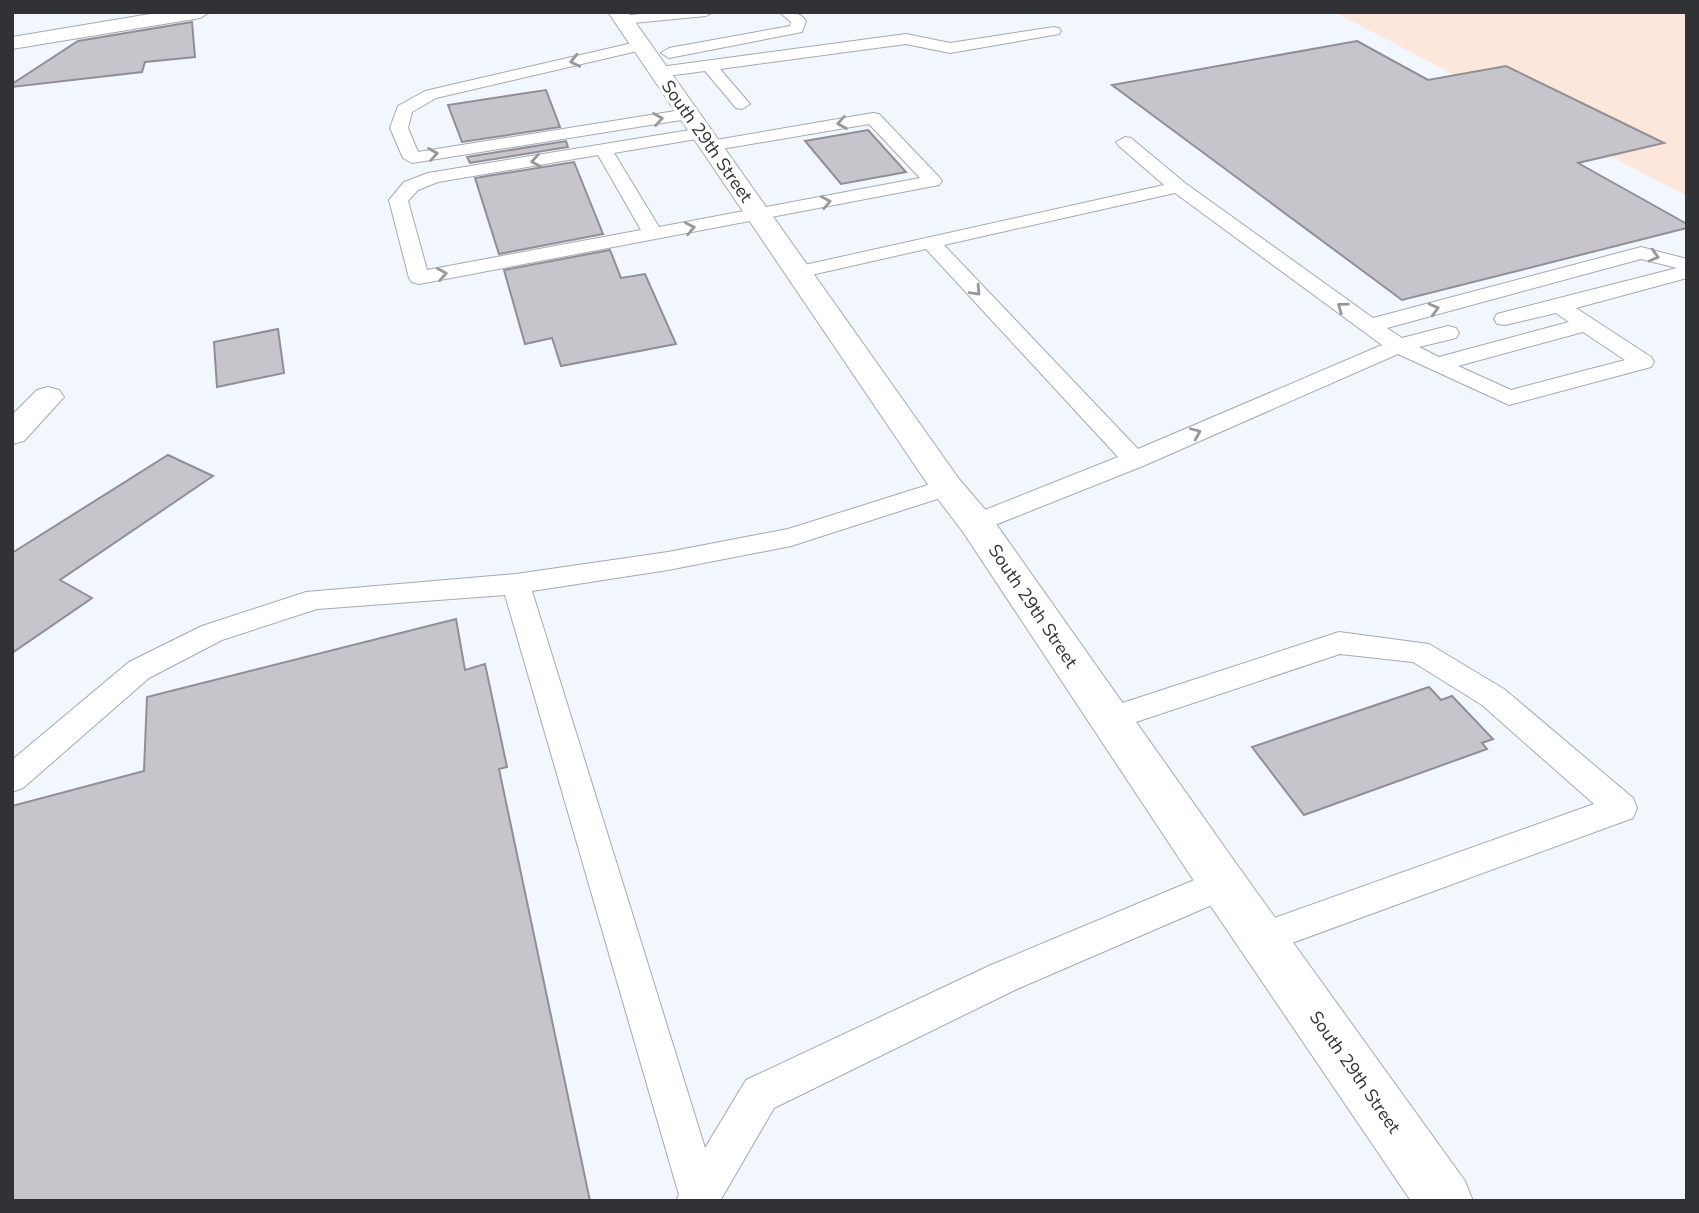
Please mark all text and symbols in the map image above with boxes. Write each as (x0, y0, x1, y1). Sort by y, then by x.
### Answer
one-way arrow (569, 53, 581, 67)
street label: South 29th Street (656, 75, 759, 208)
one-way arrow (652, 112, 664, 127)
one-way arrow (836, 115, 848, 130)
one-way arrow (427, 147, 439, 162)
one-way arrow (530, 153, 542, 168)
one-way arrow (820, 196, 832, 211)
one-way arrow (684, 221, 696, 236)
one-way arrow (1648, 248, 1660, 263)
one-way arrow (436, 267, 448, 282)
one-way arrow (967, 283, 980, 296)
one-way arrow (1428, 302, 1440, 317)
one-way arrow (1337, 303, 1350, 315)
one-way arrow (1189, 427, 1201, 441)
street label: South 29th Street (983, 540, 1084, 673)
street label: South 29th Street (1304, 1006, 1407, 1139)

